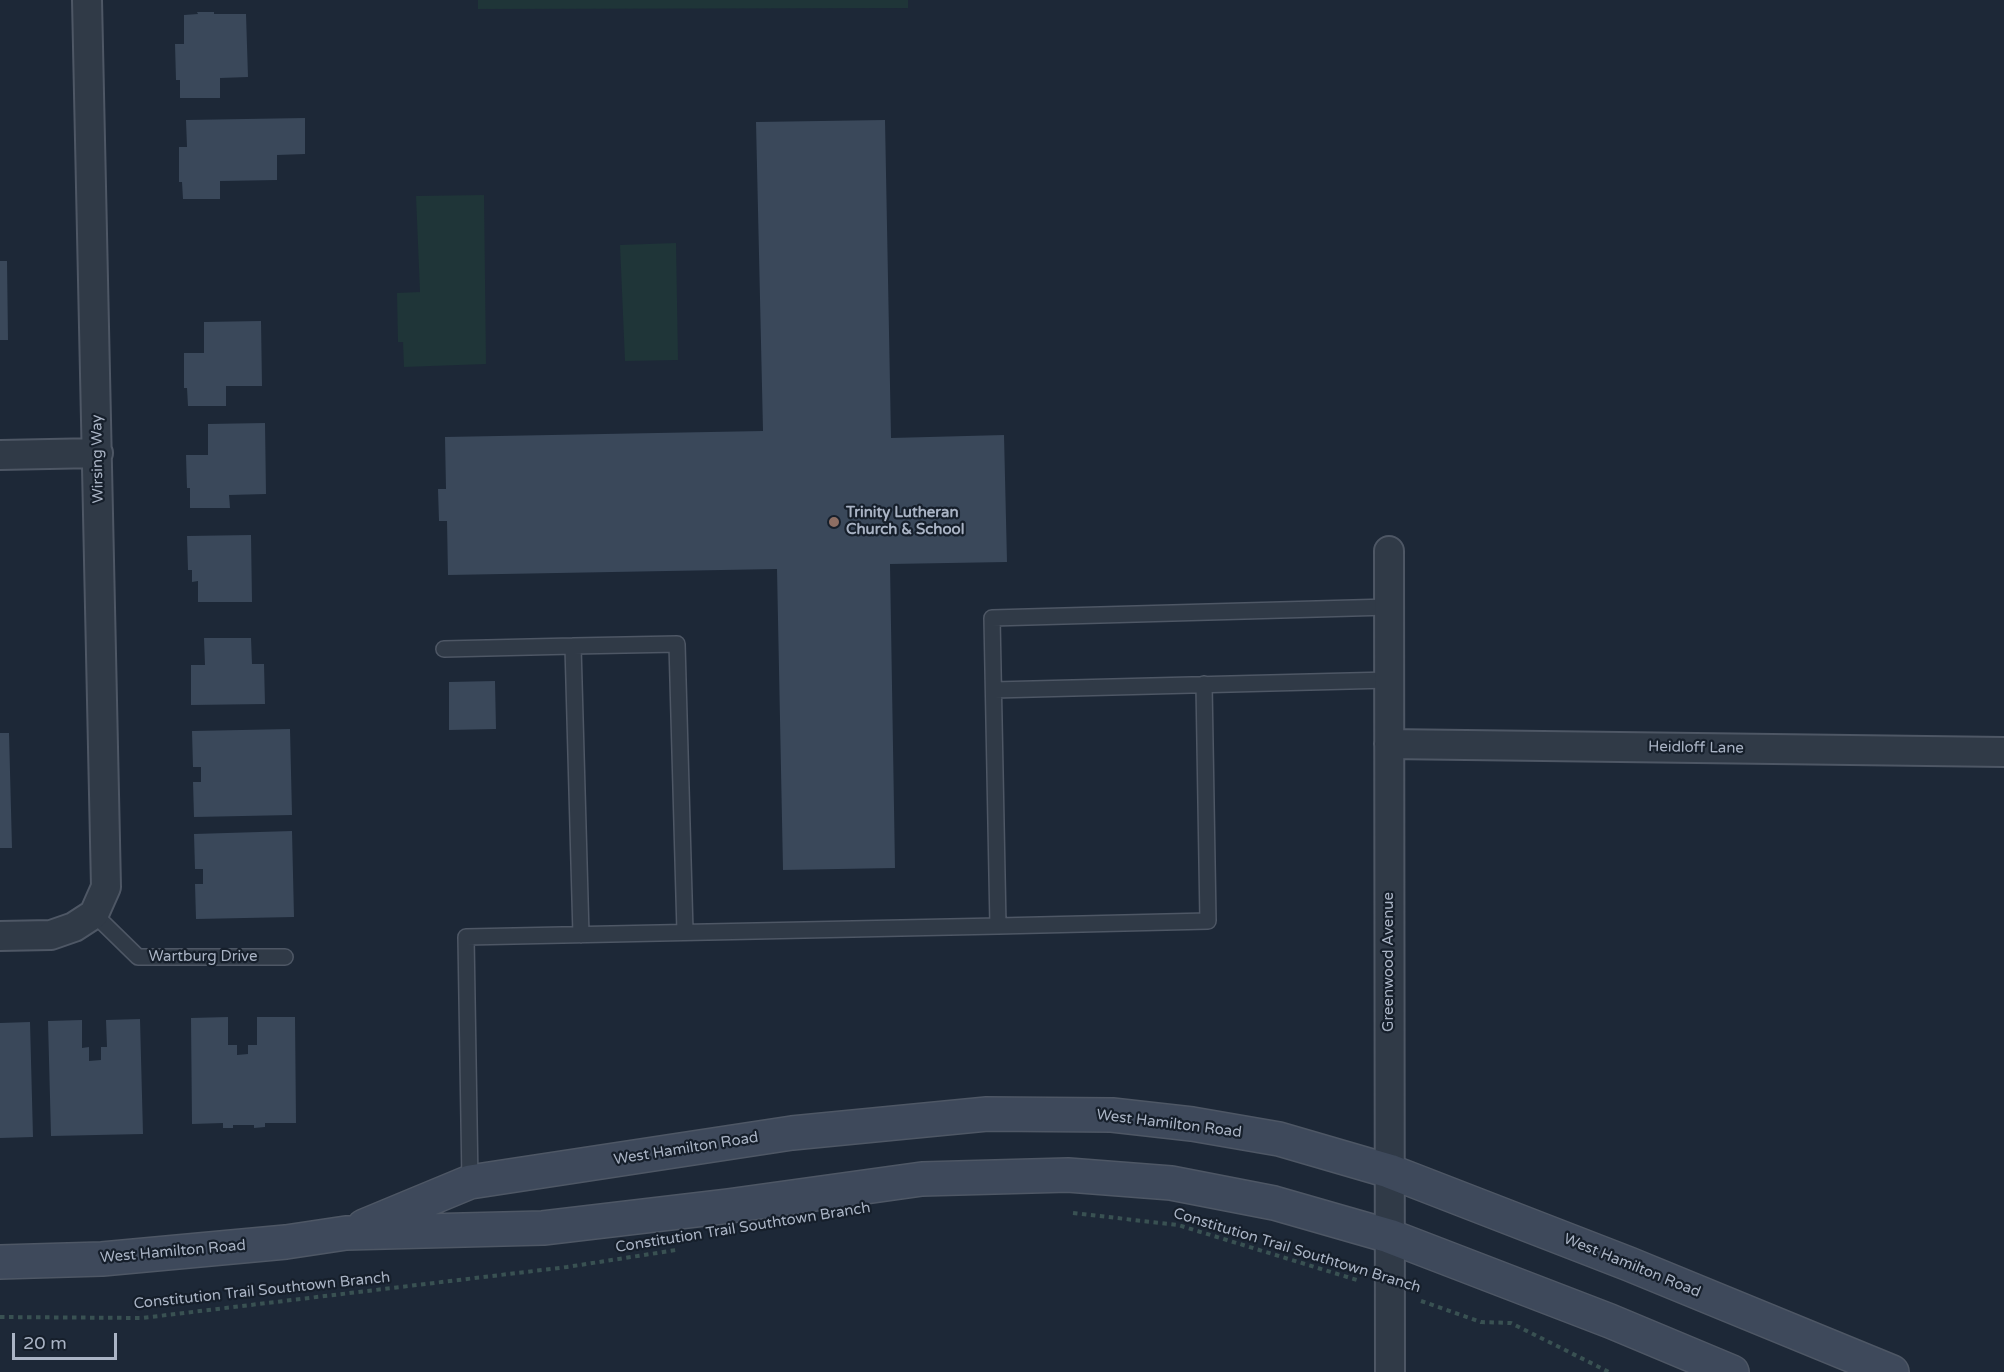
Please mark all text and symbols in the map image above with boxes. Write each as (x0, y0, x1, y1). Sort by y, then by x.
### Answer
street label: Wirsing Way (88, 414, 108, 504)
place label: Trinity Lutheran Church & School (846, 504, 964, 539)
marker: Trinity Lutheran Church & School (827, 515, 841, 529)
street label: Heidloff Lane (1648, 738, 1744, 758)
street label: Greenwood Avenue (1380, 892, 1398, 1032)
street label: Wartburg Drive (149, 948, 257, 966)
street label: West Hamilton Road (1095, 1106, 1243, 1142)
street label: West Hamilton Road (612, 1129, 760, 1169)
street label: Constitution Trail Southtown Branch (614, 1199, 872, 1257)
street label: Constitution Trail Southtown Branch (1171, 1205, 1423, 1297)
street label: West Hamilton Road (1561, 1230, 1703, 1302)
street label: West Hamilton Road (99, 1237, 247, 1267)
street label: Constitution Trail Southtown Branch (133, 1269, 391, 1313)
scale bar (15, 1321, 120, 1359)
text: 20 m (23, 1332, 67, 1354)

